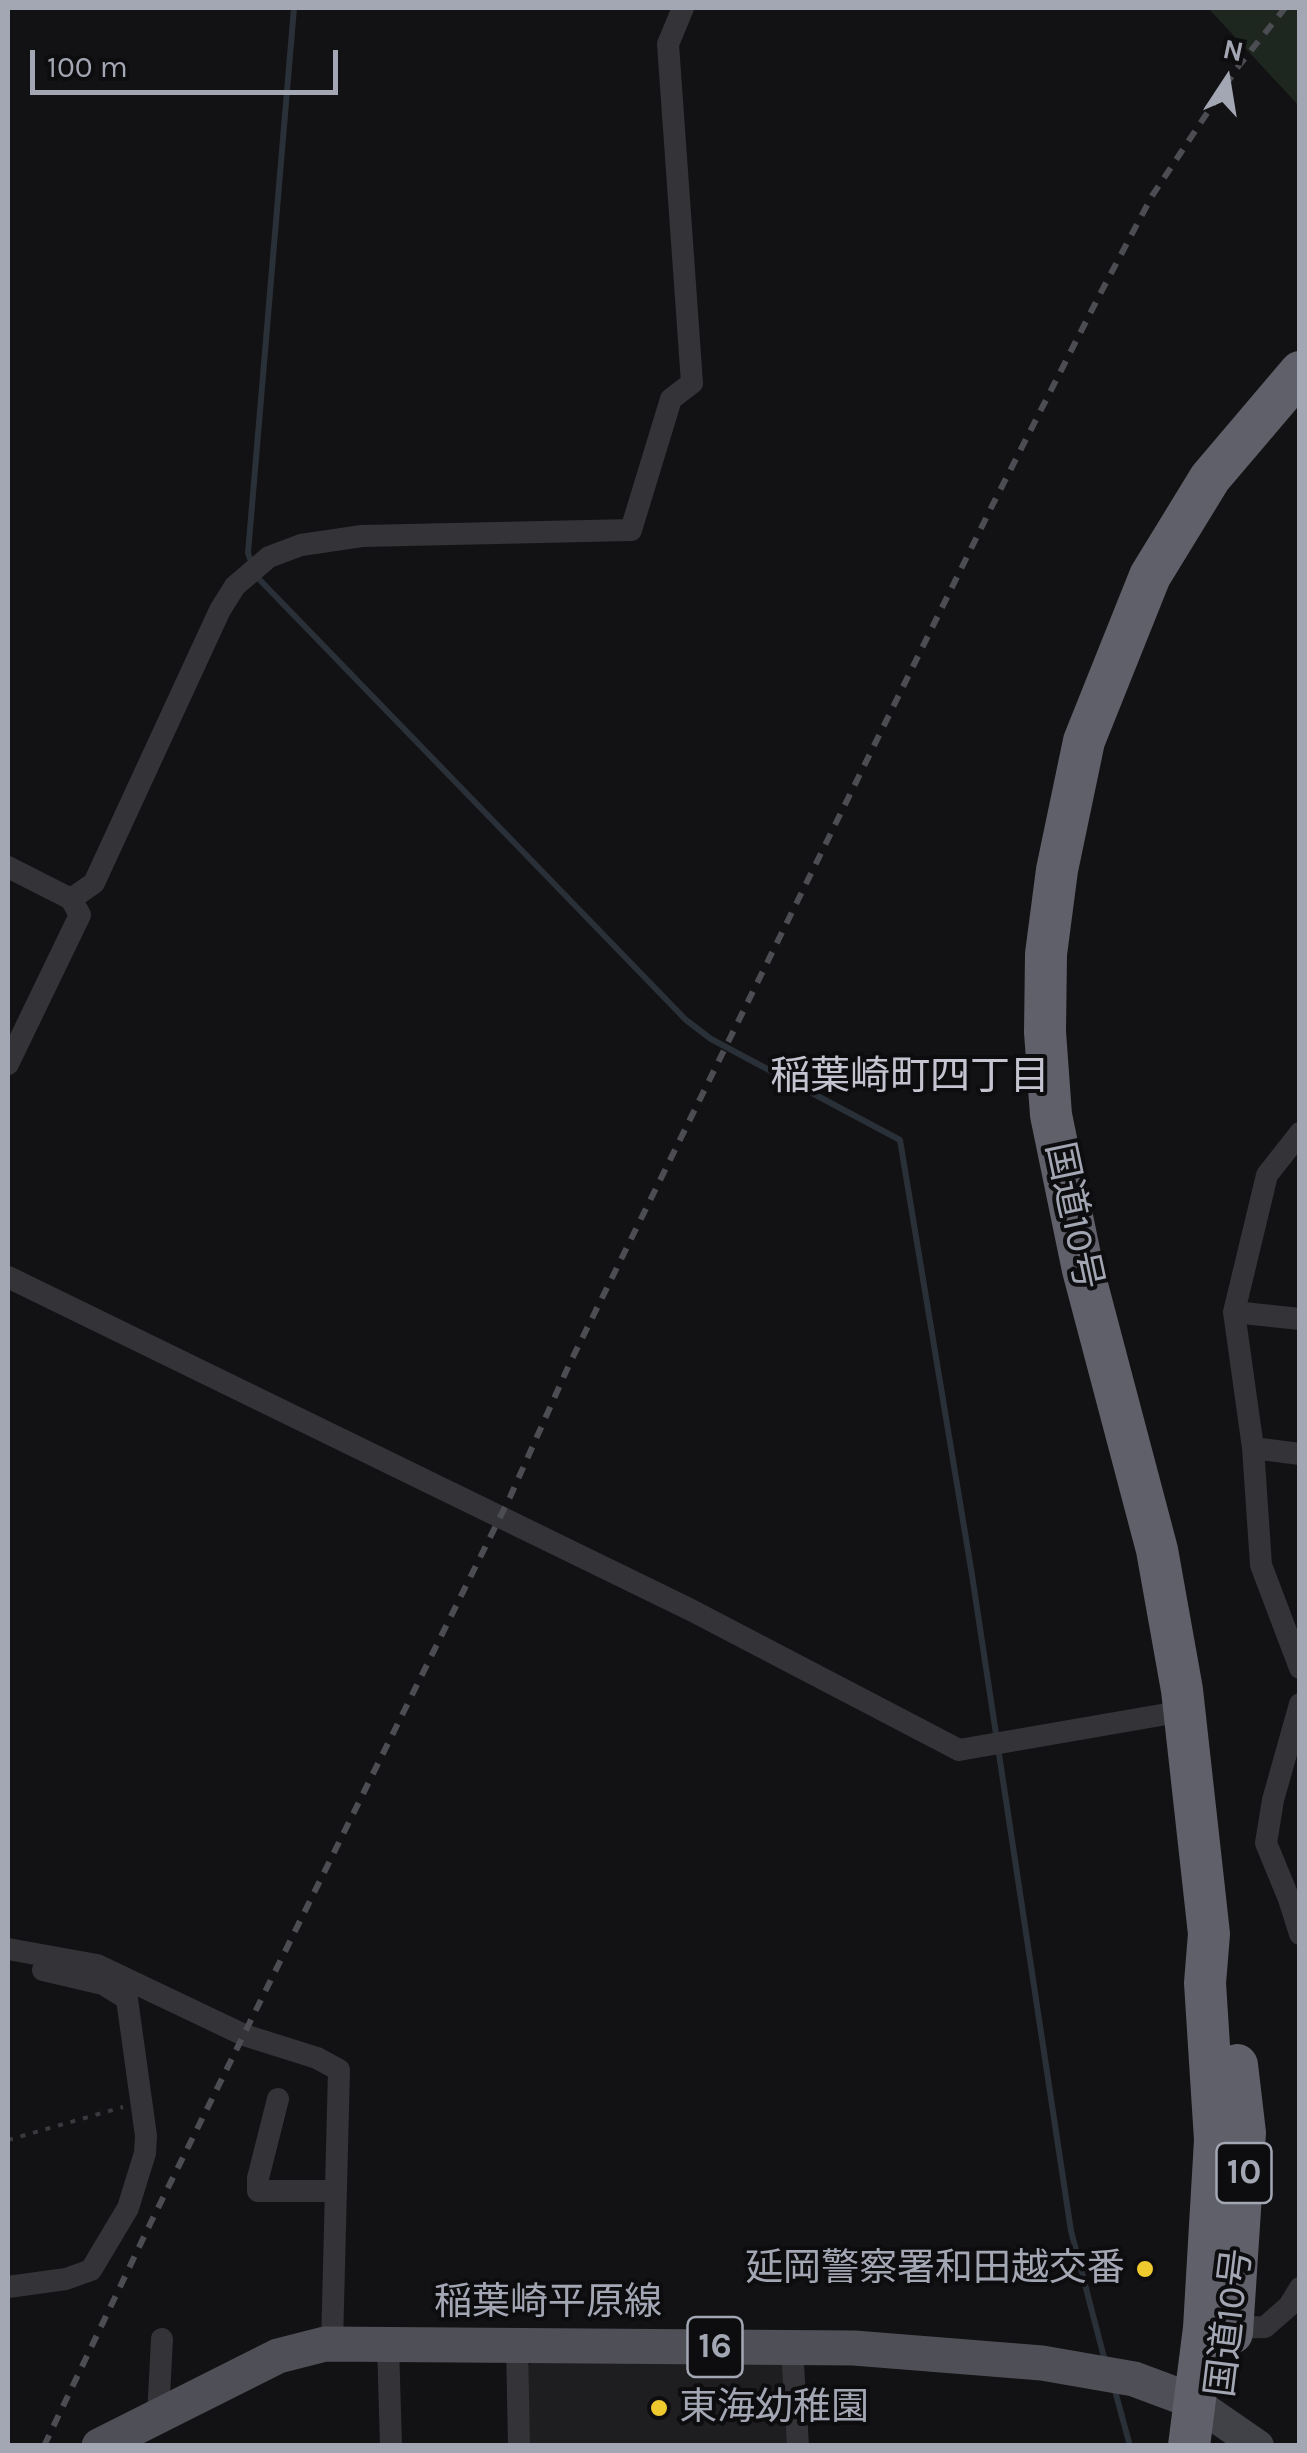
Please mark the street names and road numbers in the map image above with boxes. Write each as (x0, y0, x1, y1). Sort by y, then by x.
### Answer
street label: 国道10号 (1035, 1138, 1111, 1294)
road number: 10 (1216, 2143, 1272, 2203)
street label: 国道10号 (1198, 2246, 1262, 2400)
street label: 稲葉崎平原線 (434, 2280, 662, 2326)
road number: 16 (688, 2317, 742, 2377)

